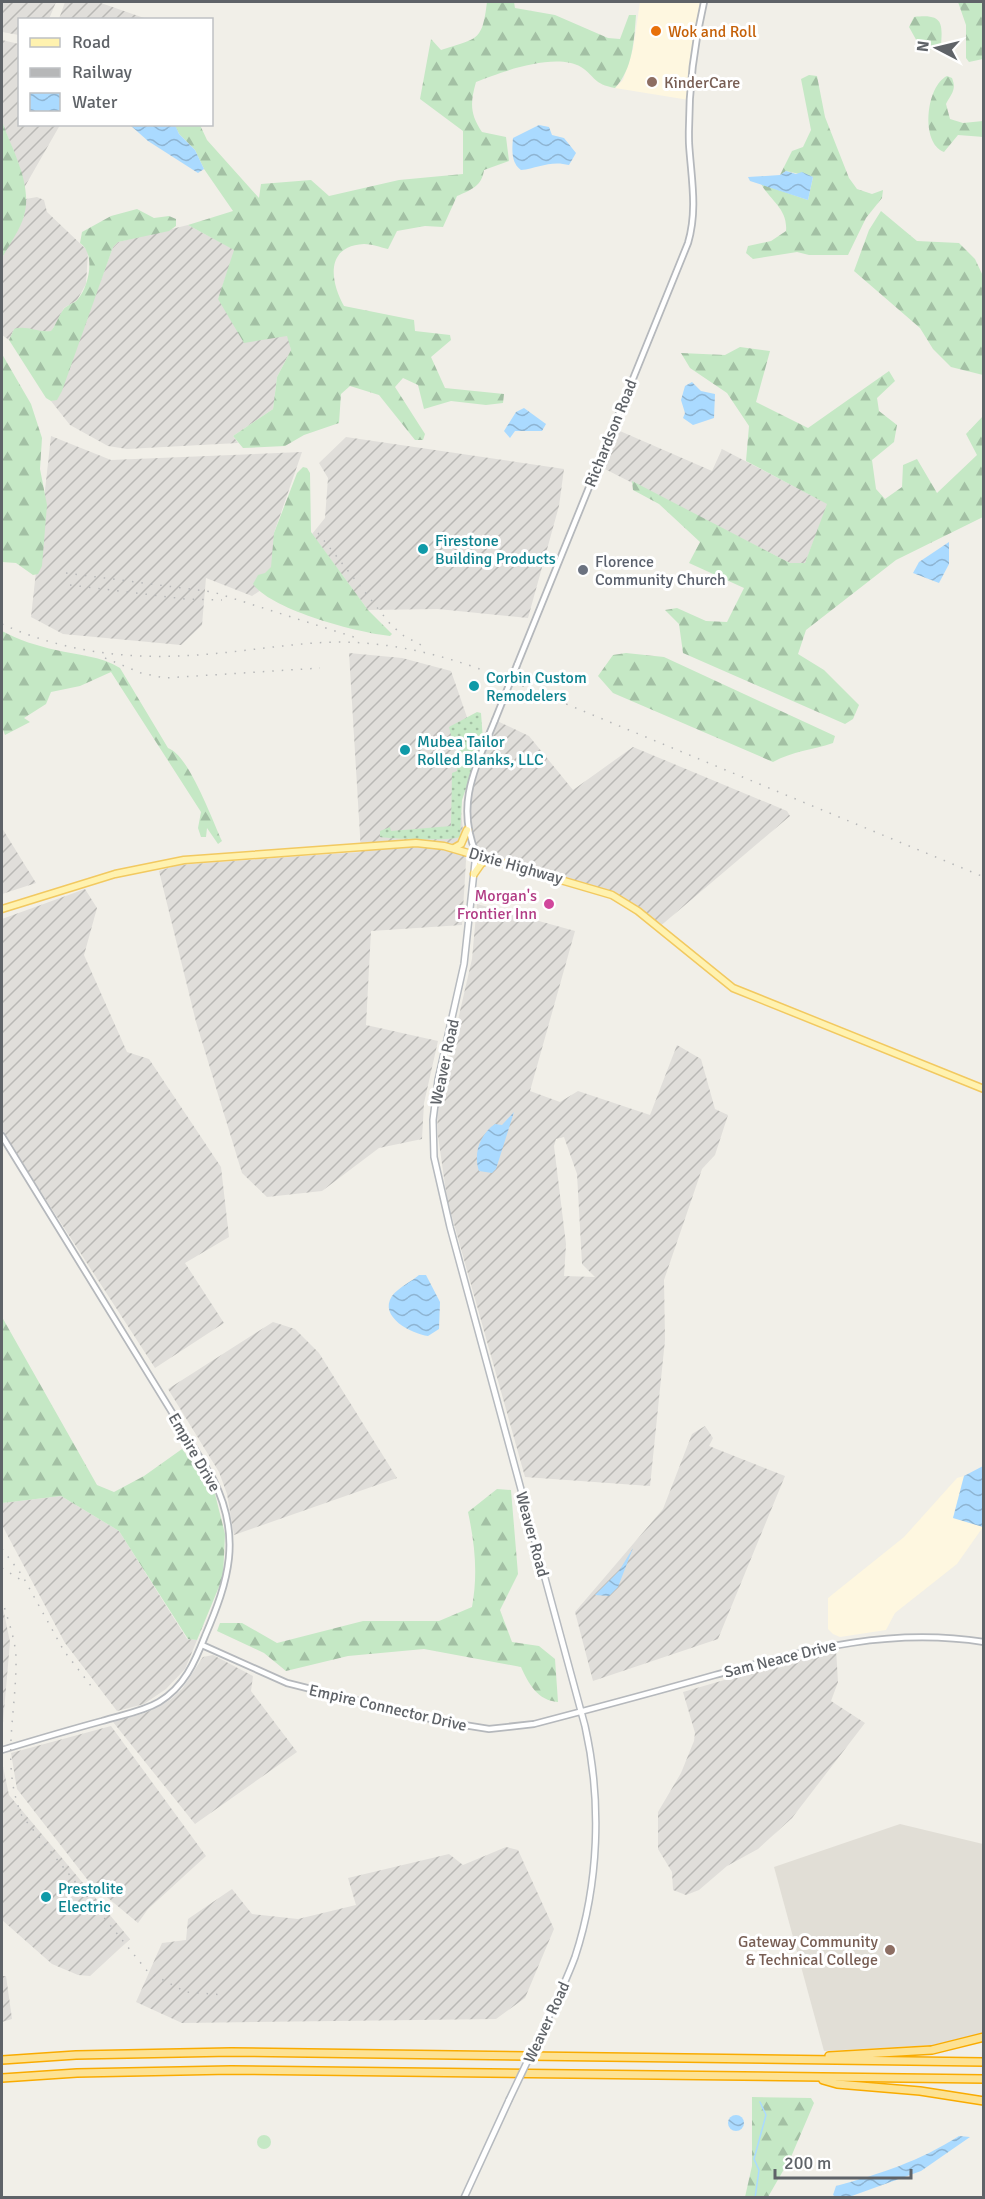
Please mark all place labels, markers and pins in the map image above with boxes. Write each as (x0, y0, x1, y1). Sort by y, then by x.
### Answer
place label: Wok and Roll (668, 22, 757, 42)
marker: Wok and Roll (649, 24, 663, 38)
place label: KinderCare (664, 73, 740, 93)
marker: KinderCare (645, 75, 659, 89)
place label: Firestone Building Products (435, 531, 556, 569)
marker: Firestone Building Products (416, 542, 430, 556)
place label: Florence Community Church (595, 552, 726, 590)
marker: Florence Community Church (576, 563, 590, 577)
place label: Corbin Custom Remodelers (486, 668, 587, 706)
marker: Corbin Custom Remodelers (467, 679, 481, 693)
place label: Mubea Tailor Rolled Blanks, LLC (417, 732, 544, 770)
marker: Mubea Tailor Rolled Blanks, LLC (398, 743, 412, 757)
place label: Morgan's Frontier Inn (457, 886, 537, 924)
marker: Morgan's Frontier Inn (542, 897, 556, 911)
place label: Prestolite Electric (58, 1879, 124, 1917)
marker: Prestolite Electric (39, 1890, 53, 1904)
place label: Gateway Community & Technical College (738, 1932, 879, 1970)
marker: Gateway Community & Technical College (883, 1943, 897, 1957)

